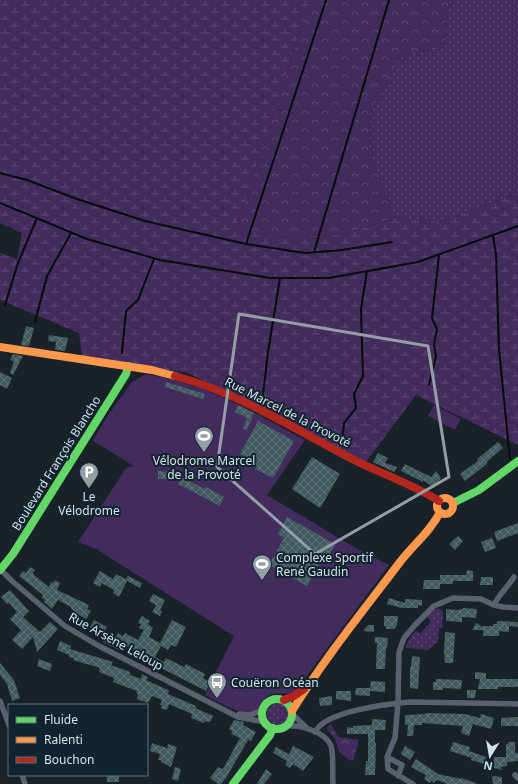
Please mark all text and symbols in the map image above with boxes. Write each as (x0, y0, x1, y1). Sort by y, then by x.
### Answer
street label: Rue Marcel de la Provoté (222, 373, 354, 451)
street label: Boulevard François Blancho (8, 392, 104, 534)
sports icon: Vélodrome Marcel de la Provoté (193, 425, 215, 453)
place label: Vélodrome Marcel de la Provoté (153, 452, 255, 483)
parking icon: Le Vélodrome (78, 461, 100, 489)
place label: Le Vélodrome (58, 488, 120, 519)
place label: Complexe Sportif René Gaudin (276, 549, 374, 580)
sports icon: Complexe Sportif René Gaudin (251, 553, 273, 581)
street label: Rue Arsène Leloup (66, 608, 166, 674)
bus stop icon: Couëron Océan (206, 671, 228, 699)
place label: Couëron Océan (231, 674, 319, 691)
legend (8, 704, 148, 776)
text: Fluide (44, 711, 78, 728)
text: Ralenti (44, 731, 83, 748)
north arrow (470, 736, 510, 776)
text: Bouchon (44, 751, 94, 768)
text: N (482, 758, 494, 775)

